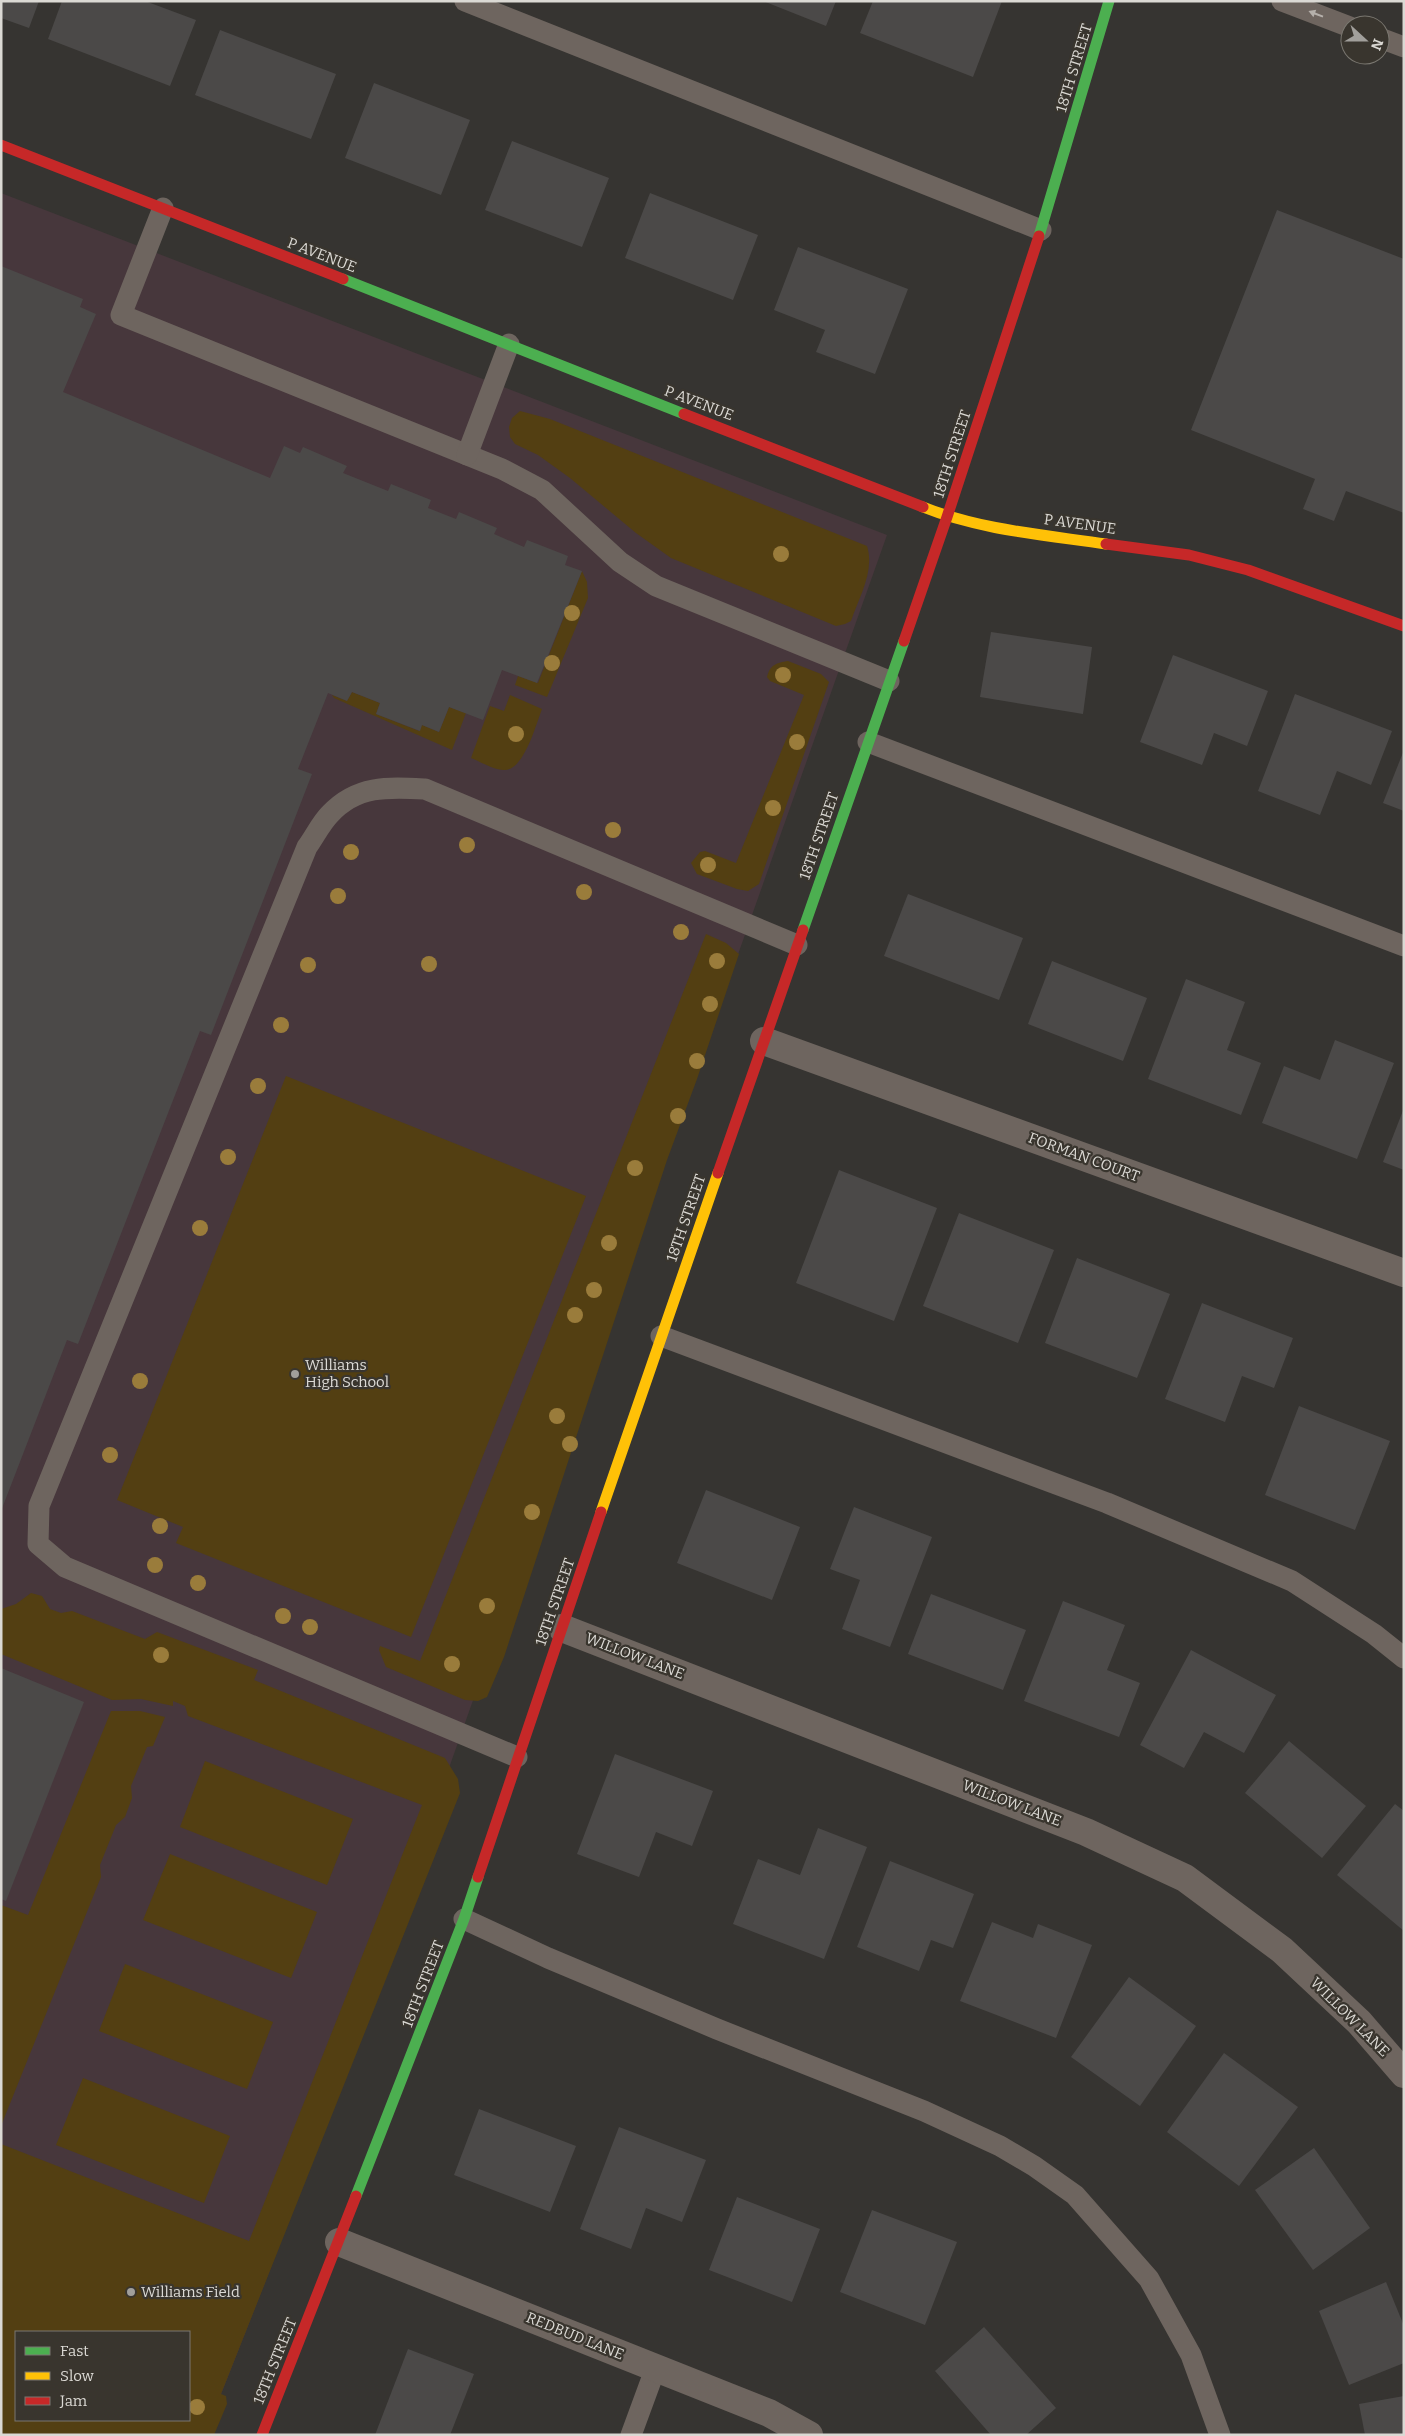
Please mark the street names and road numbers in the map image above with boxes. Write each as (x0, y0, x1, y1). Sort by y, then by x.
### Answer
street label: 18TH STREET (1052, 21, 1096, 114)
street label: P AVENUE (285, 234, 359, 276)
street label: P AVENUE (662, 382, 736, 424)
street label: 18TH STREET (929, 408, 975, 500)
street label: P AVENUE (1043, 510, 1117, 538)
street label: 18TH STREET (796, 790, 842, 882)
street label: FORMAN COURT (1026, 1129, 1142, 1186)
street label: 18TH STREET (663, 1172, 709, 1264)
street label: 18TH STREET (532, 1556, 578, 1648)
street label: WILLOW LANE (583, 1629, 687, 1683)
street label: WILLOW LANE (960, 1776, 1064, 1830)
street label: 18TH STREET (398, 1938, 448, 2030)
street label: WILLOW LANE (1307, 1974, 1393, 2060)
street label: REDBUD LANE (523, 2308, 627, 2364)
street label: 18TH STREET (250, 2315, 301, 2407)

